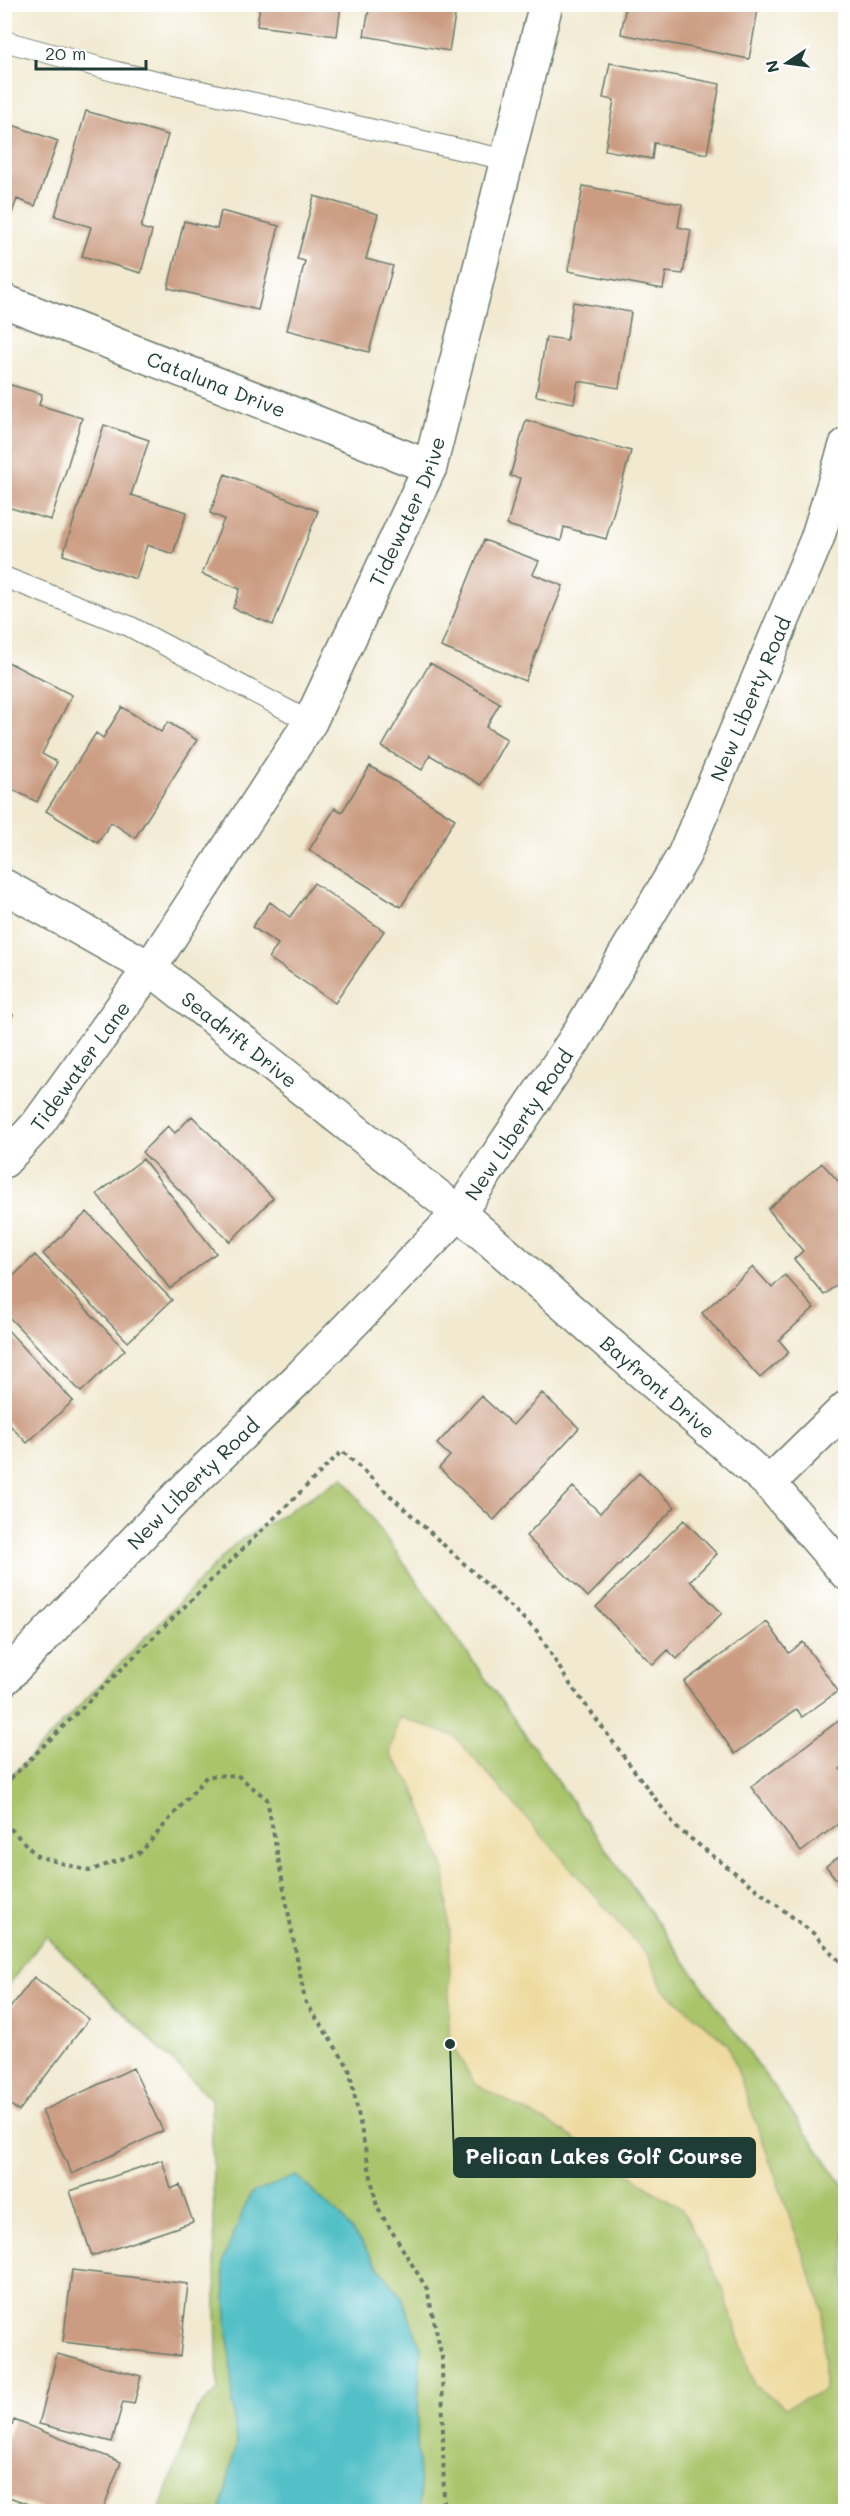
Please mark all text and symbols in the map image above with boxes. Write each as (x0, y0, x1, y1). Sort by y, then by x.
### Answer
scale bar (36, 33, 146, 71)
north arrow (757, 33, 817, 93)
text: 20 m (45, 41, 86, 65)
text: N (760, 58, 783, 75)
street label: Cataluna Drive (143, 345, 290, 423)
street label: Tidewater Drive (363, 434, 450, 590)
street label: New Liberty Road (704, 612, 796, 785)
street label: Seadrift Drive (176, 985, 303, 1093)
street label: Tidewater Lane (24, 995, 135, 1136)
street label: New Liberty Road (458, 1044, 578, 1205)
street label: Bayfront Drive (595, 1329, 721, 1444)
street label: New Liberty Road (121, 1412, 264, 1555)
callout: Pelican Lakes Golf Course (454, 2138, 755, 2177)
text: Pelican Lakes Golf Course (465, 2142, 743, 2169)

